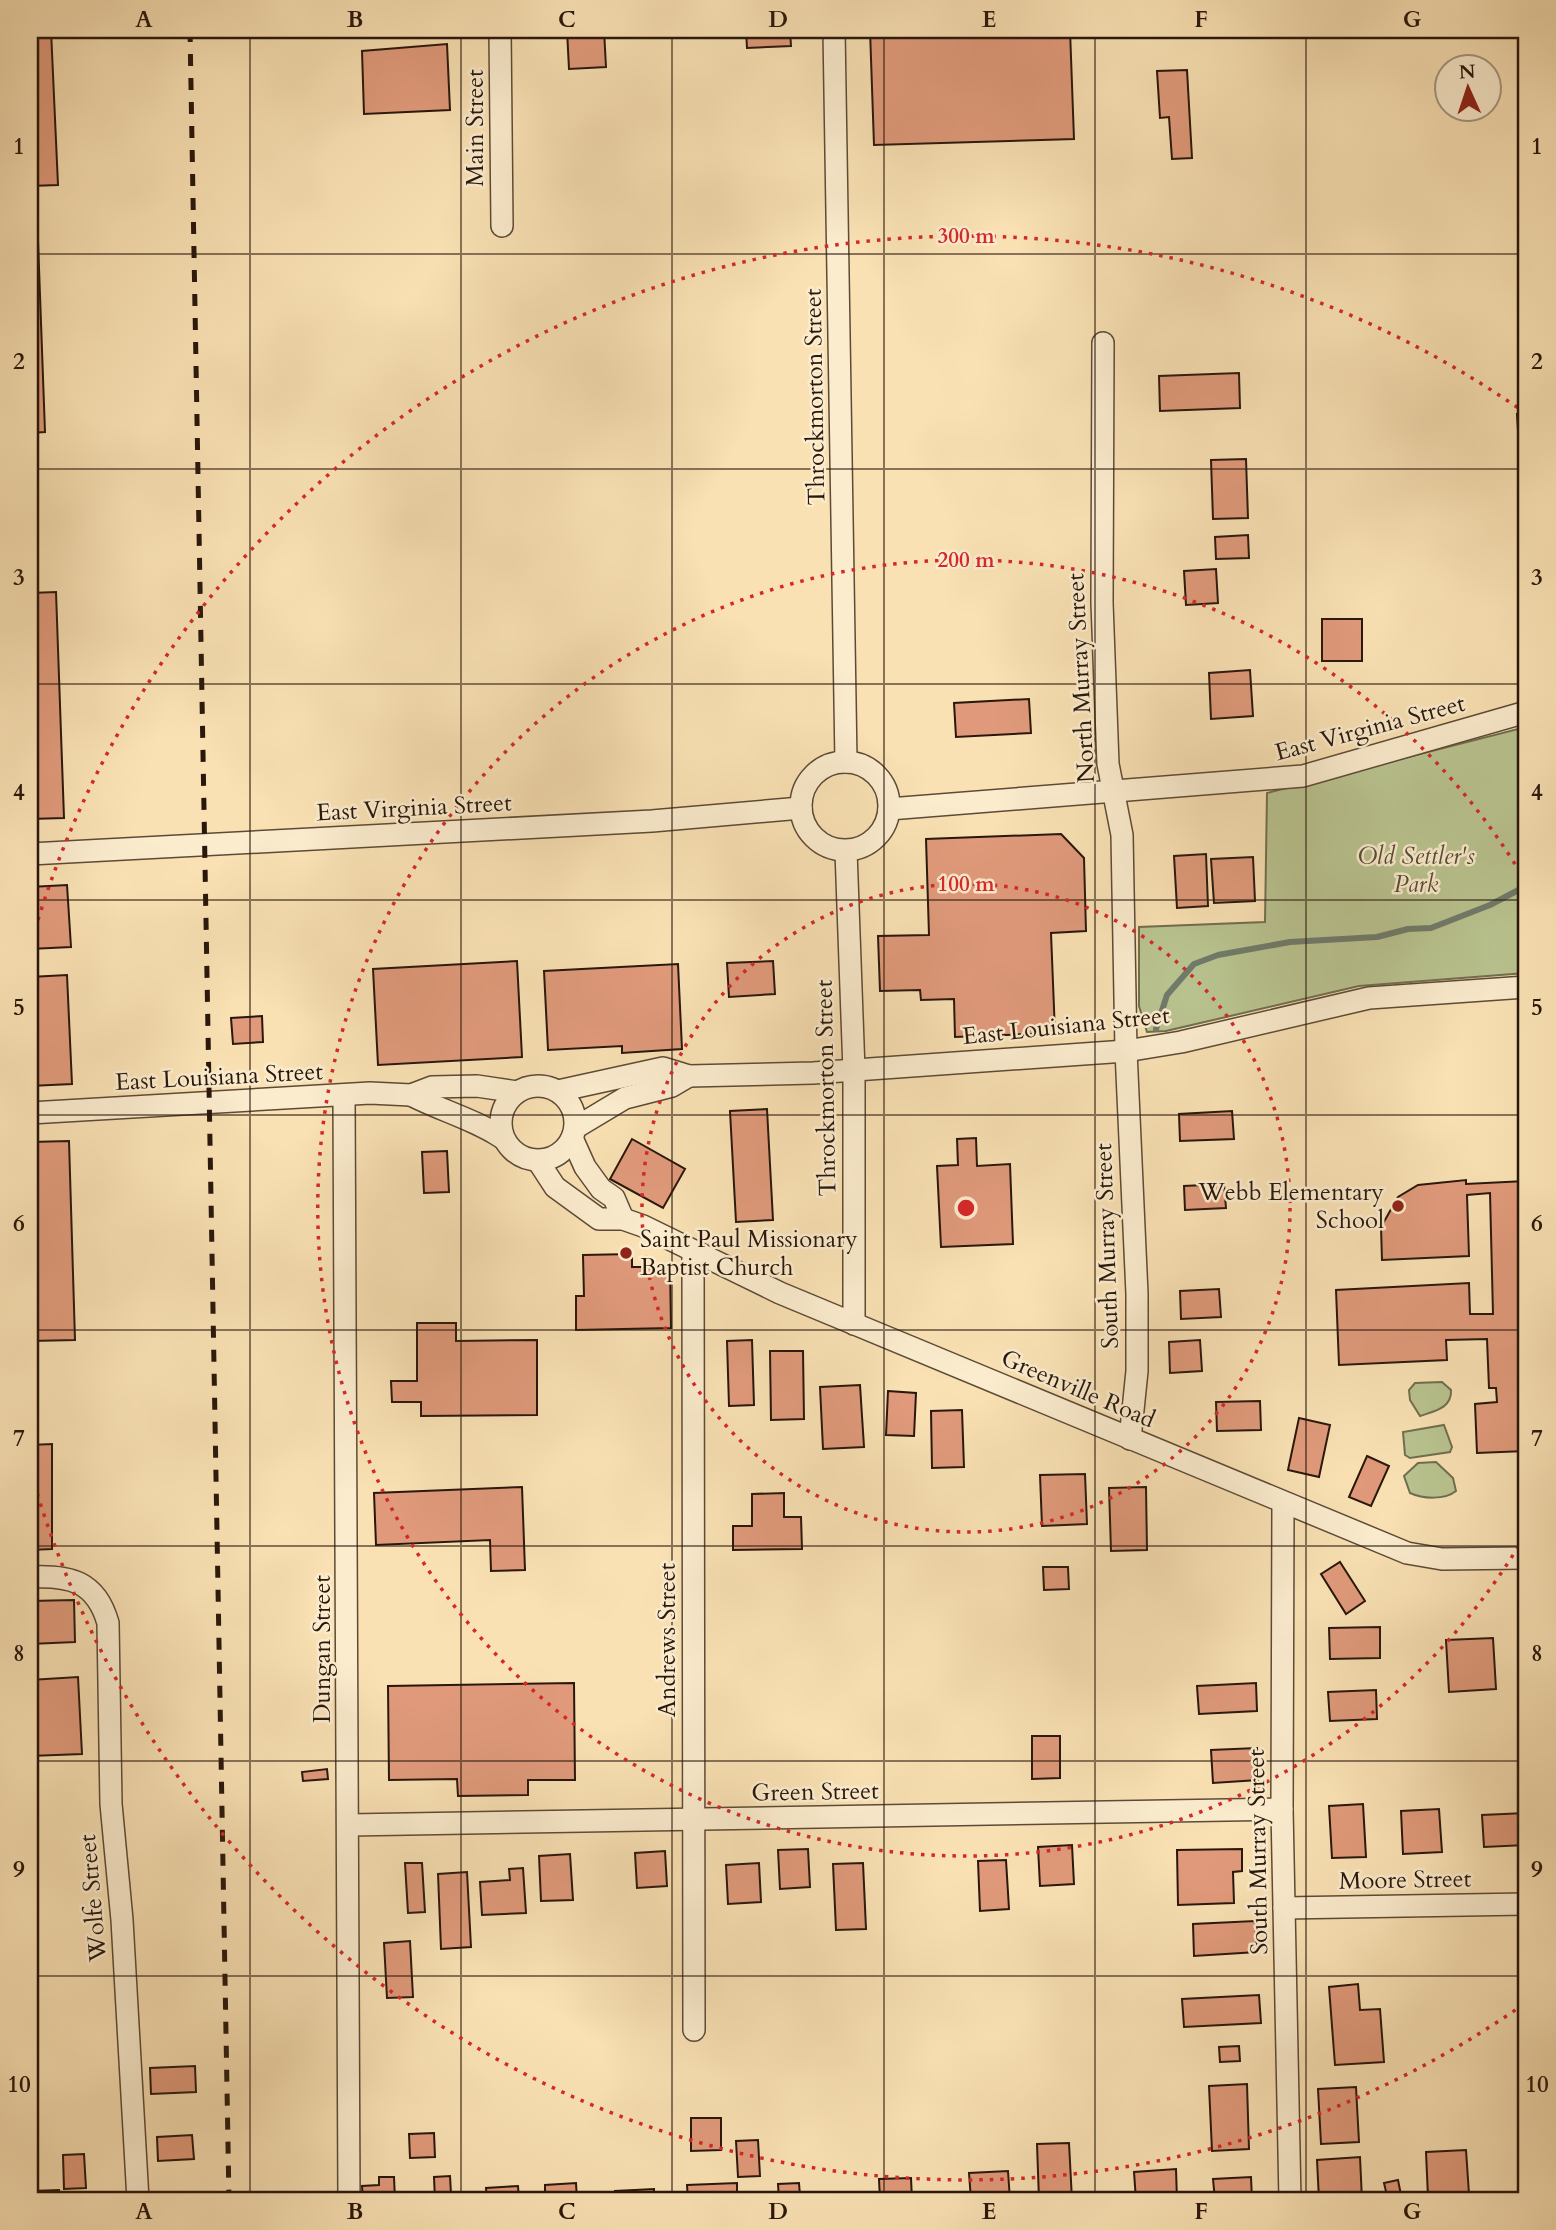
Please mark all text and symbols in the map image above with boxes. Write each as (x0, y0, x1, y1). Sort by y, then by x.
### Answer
text: A (135, 4, 153, 35)
text: B (347, 4, 363, 35)
text: C (558, 4, 576, 35)
text: D (768, 4, 788, 35)
text: E (982, 4, 996, 35)
text: F (1194, 4, 1208, 35)
text: G (1403, 4, 1422, 35)
north arrow (1434, 52, 1504, 122)
text: N (1458, 59, 1477, 85)
street label: Main Street (459, 69, 492, 187)
text: 1 (13, 131, 25, 162)
text: 1 (1531, 131, 1543, 162)
text: 300 m (937, 222, 995, 251)
street label: Throckmorton Street (797, 288, 833, 506)
text: 2 (13, 346, 25, 377)
text: 2 (1531, 346, 1543, 377)
text: 200 m (937, 546, 995, 575)
text: 3 (13, 562, 25, 593)
text: 3 (1531, 562, 1543, 593)
street label: North Murray Street (1059, 572, 1103, 784)
street label: East Virginia Street (1271, 687, 1469, 769)
text: 4 (13, 777, 25, 808)
text: 4 (1531, 777, 1543, 808)
street label: East Virginia Street (316, 786, 513, 830)
park label: Old Settler's Park (1357, 840, 1475, 901)
text: 100 m (937, 870, 995, 899)
street label: Throckmorton Street (808, 979, 844, 1197)
text: 5 (13, 992, 25, 1023)
text: 5 (1531, 992, 1543, 1023)
street label: East Louisiana Street (961, 999, 1172, 1053)
street label: East Louisiana Street (114, 1055, 324, 1099)
street label: South Murray Street (1087, 1142, 1127, 1349)
place label: Webb Elementary School (1197, 1176, 1384, 1237)
centre of rings (954, 1196, 978, 1220)
marker: Webb Elementary School (1390, 1198, 1406, 1214)
text: 6 (13, 1208, 25, 1239)
text: 6 (1531, 1208, 1543, 1239)
place label: Saint Paul Missionary Baptist Church (640, 1223, 858, 1284)
marker: Saint Paul Missionary Baptist Church (618, 1245, 634, 1261)
street label: Greenville Road (996, 1342, 1160, 1436)
text: 7 (13, 1423, 25, 1454)
text: 7 (1531, 1423, 1543, 1454)
street label: Andrews Street (651, 1562, 684, 1717)
street label: Dungan Street (306, 1575, 339, 1723)
text: 8 (13, 1638, 25, 1669)
text: 8 (1531, 1638, 1543, 1669)
street label: South Murray Street (1240, 1748, 1276, 1955)
street label: Green Street (751, 1774, 879, 1810)
street label: Wolfe Street (71, 1832, 115, 1964)
text: 9 (13, 1854, 25, 1885)
text: 9 (1531, 1854, 1543, 1885)
street label: Moore Street (1339, 1862, 1472, 1898)
text: 10 (7, 2069, 31, 2100)
text: 10 (1525, 2069, 1549, 2100)
text: A (135, 2196, 153, 2227)
text: B (347, 2196, 363, 2227)
text: C (558, 2196, 576, 2227)
text: D (768, 2196, 788, 2227)
text: E (982, 2196, 996, 2227)
text: F (1194, 2196, 1208, 2227)
text: G (1403, 2196, 1422, 2227)

